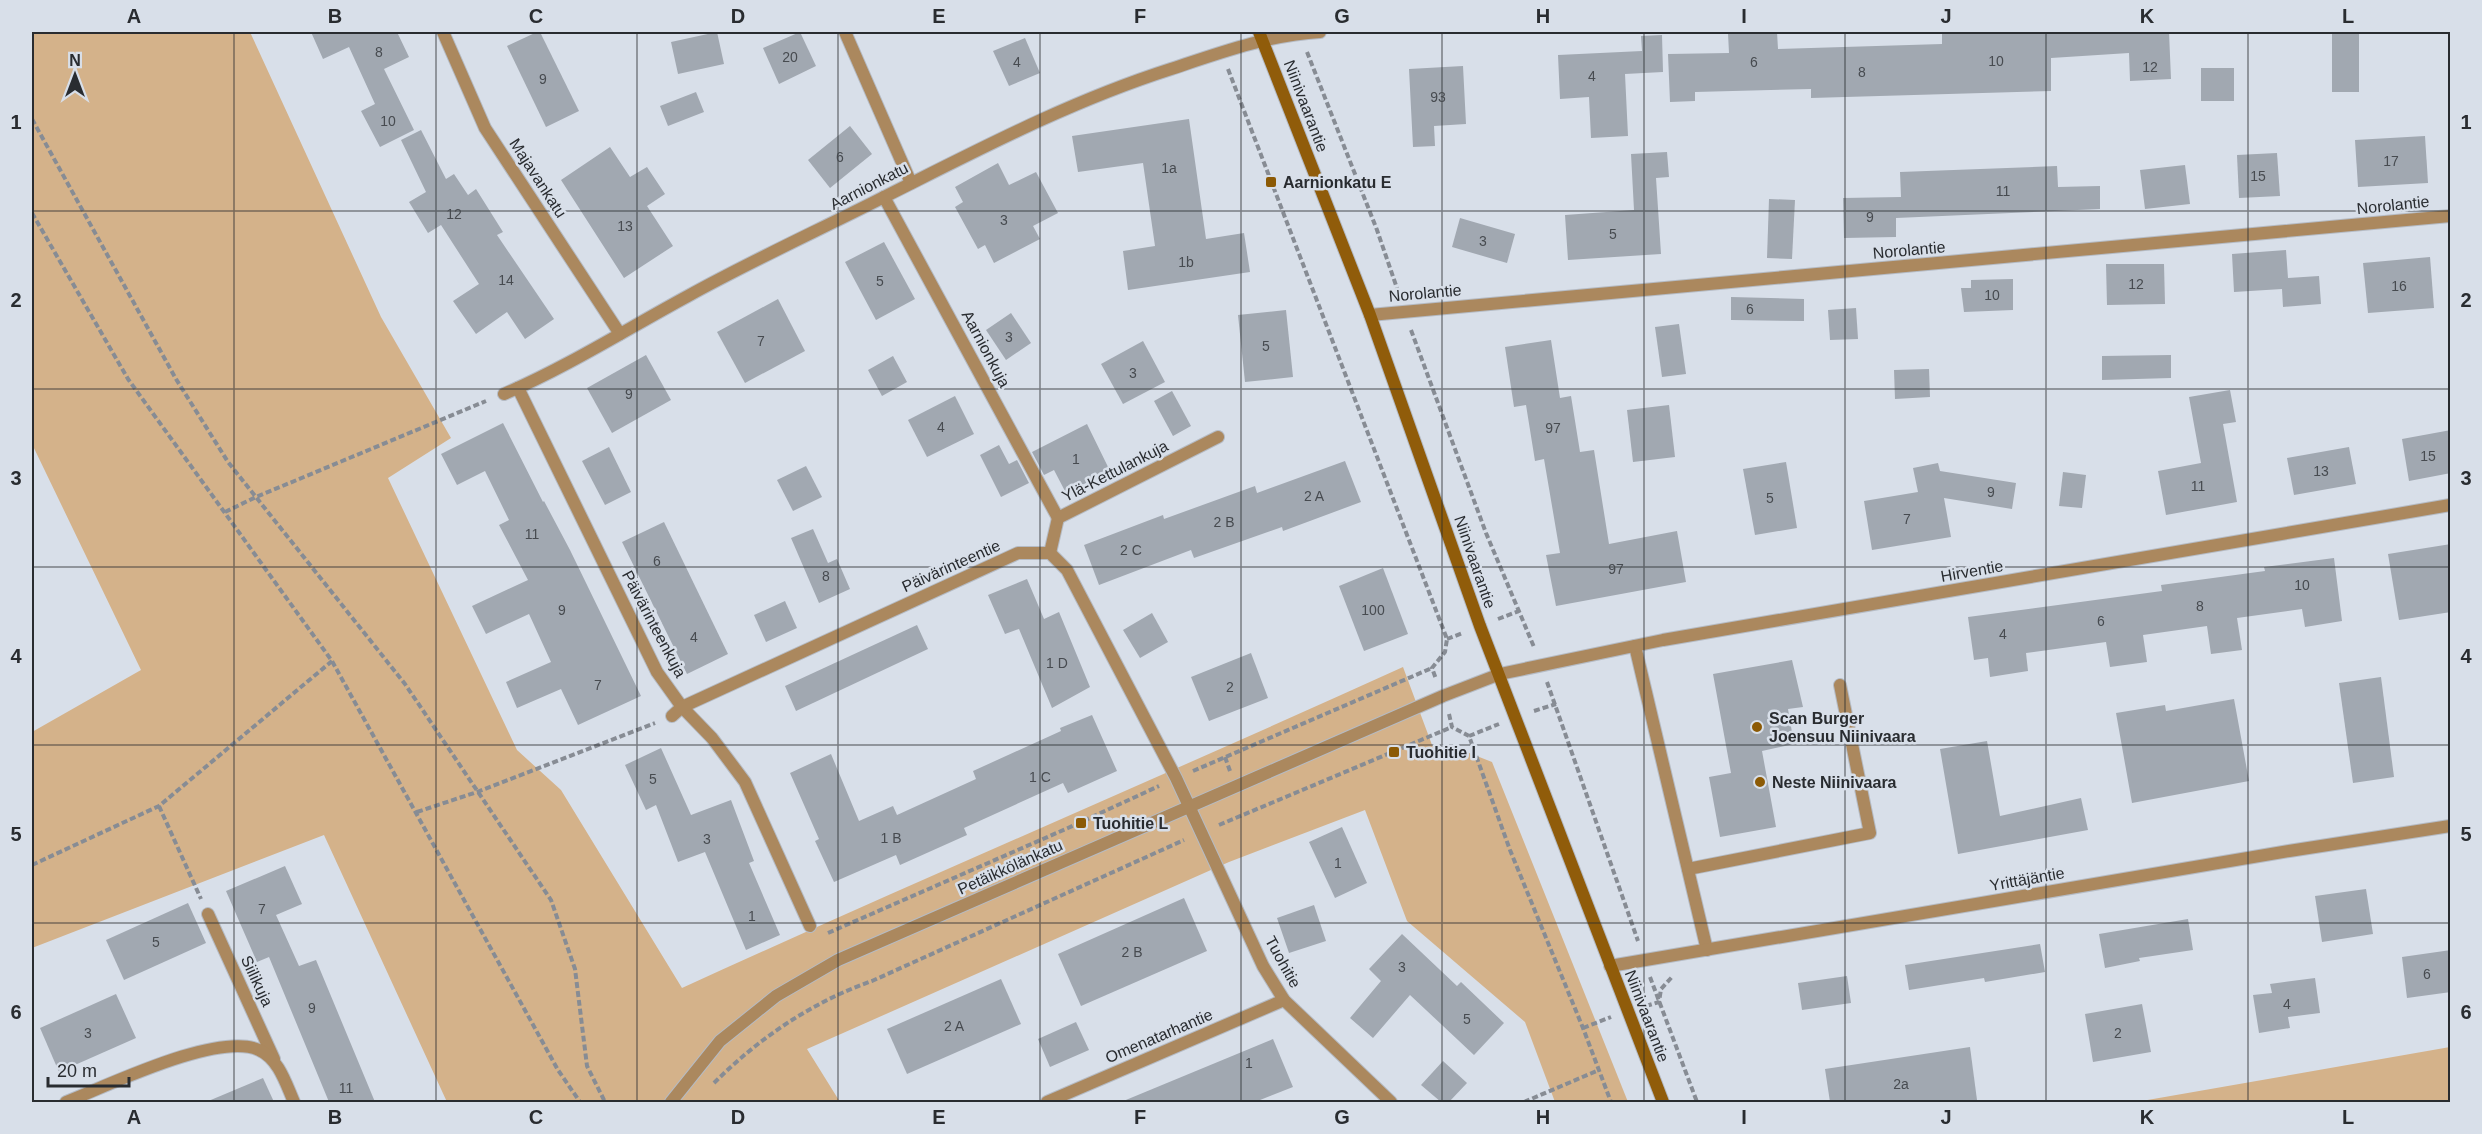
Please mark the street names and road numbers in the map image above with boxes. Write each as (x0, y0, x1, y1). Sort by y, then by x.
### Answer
street label: Niinivaarantie (1281, 58, 1331, 154)
street label: Majavankatu (506, 135, 570, 221)
street label: Aarnionkatu (827, 159, 911, 213)
street label: Norolantie (2356, 193, 2430, 217)
street label: Norolantie (1872, 238, 1946, 262)
street label: Norolantie (1388, 281, 1462, 305)
street label: Aarnionkuja (959, 308, 1013, 390)
street label: Ylä-Kettulankuja (1059, 437, 1171, 505)
street label: Niinivaarantie (1451, 513, 1499, 611)
street label: Päivärinteentie (899, 537, 1003, 595)
street label: Hirventie (1939, 557, 2005, 585)
street label: Päivärinteenkuja (619, 568, 689, 680)
street label: Petäikkölänkatu (955, 836, 1065, 898)
street label: Yrittäjäntie (1988, 864, 2066, 894)
street label: Tuohitie (1262, 933, 1304, 991)
street label: Siilikuja (238, 953, 276, 1009)
street label: Niinivaarantie (1622, 968, 1672, 1064)
street label: Omenatarhantie (1103, 1006, 1215, 1066)

